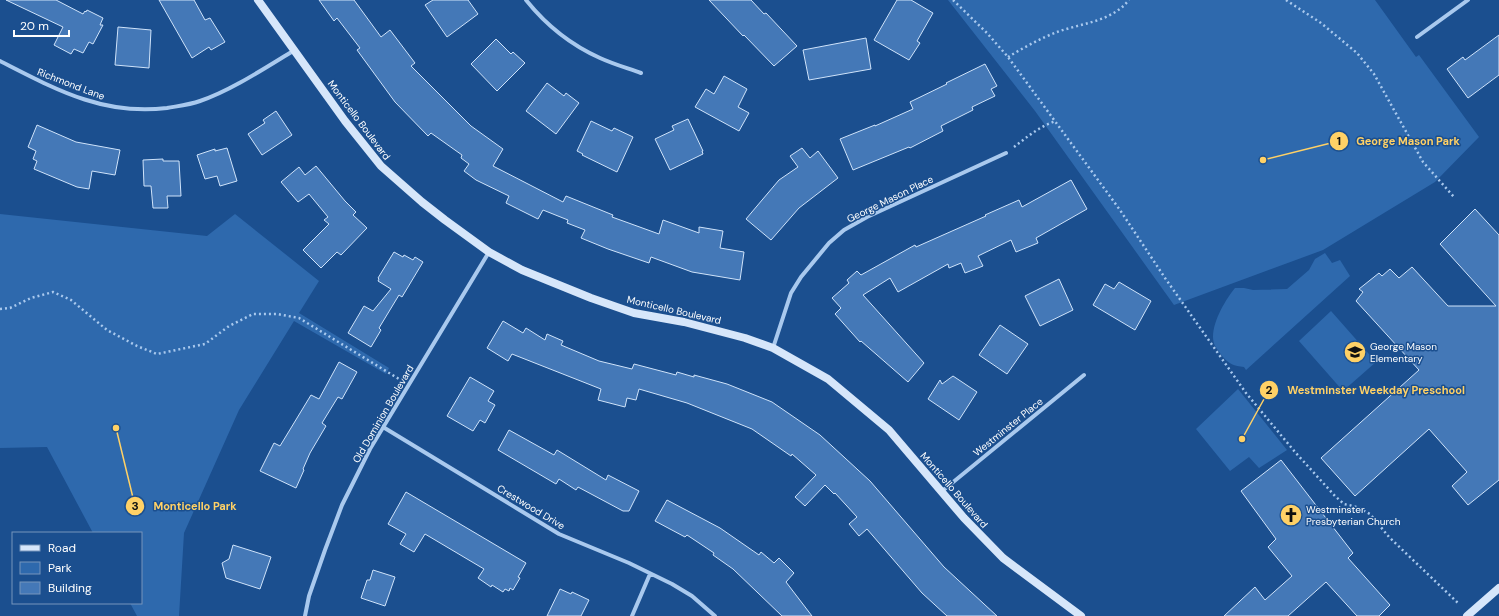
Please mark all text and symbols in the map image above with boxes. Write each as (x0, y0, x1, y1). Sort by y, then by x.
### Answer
scale bar (14, 12, 69, 38)
text: 20 m (20, 18, 49, 34)
street label: Richmond Lane (35, 65, 107, 103)
street label: Monticello Boulevard (325, 78, 393, 162)
callout: George Mason Park (1329, 130, 1468, 153)
text: 1 (1337, 133, 1341, 149)
text: George Mason Park (1356, 134, 1460, 148)
street label: George Mason Place (845, 172, 936, 226)
street label: Monticello Boulevard (626, 293, 722, 327)
school or university icon: George Mason Elementary (1342, 339, 1368, 365)
place label: George Mason Elementary (1370, 340, 1437, 365)
street label: Old Dominion Boulevard (350, 363, 416, 465)
callout: Westminster Weekday Preschool (1259, 379, 1473, 402)
text: 2 (1266, 382, 1273, 398)
text: Westminster Weekday Preschool (1287, 383, 1465, 397)
street label: Westminster Place (970, 395, 1046, 459)
street label: Monticello Boulevard (917, 449, 991, 531)
street label: Crestwood Drive (495, 482, 568, 533)
callout: Monticello Park (125, 495, 244, 518)
text: 3 (131, 498, 139, 514)
text: Monticello Park (153, 499, 237, 513)
church icon: Westminster Presbyterian Church (1278, 502, 1304, 528)
place label: Westminster Presbyterian Church (1306, 503, 1401, 528)
legend (12, 532, 142, 604)
text: Road (48, 540, 76, 556)
text: Park (48, 560, 72, 576)
text: Building (48, 580, 92, 596)

